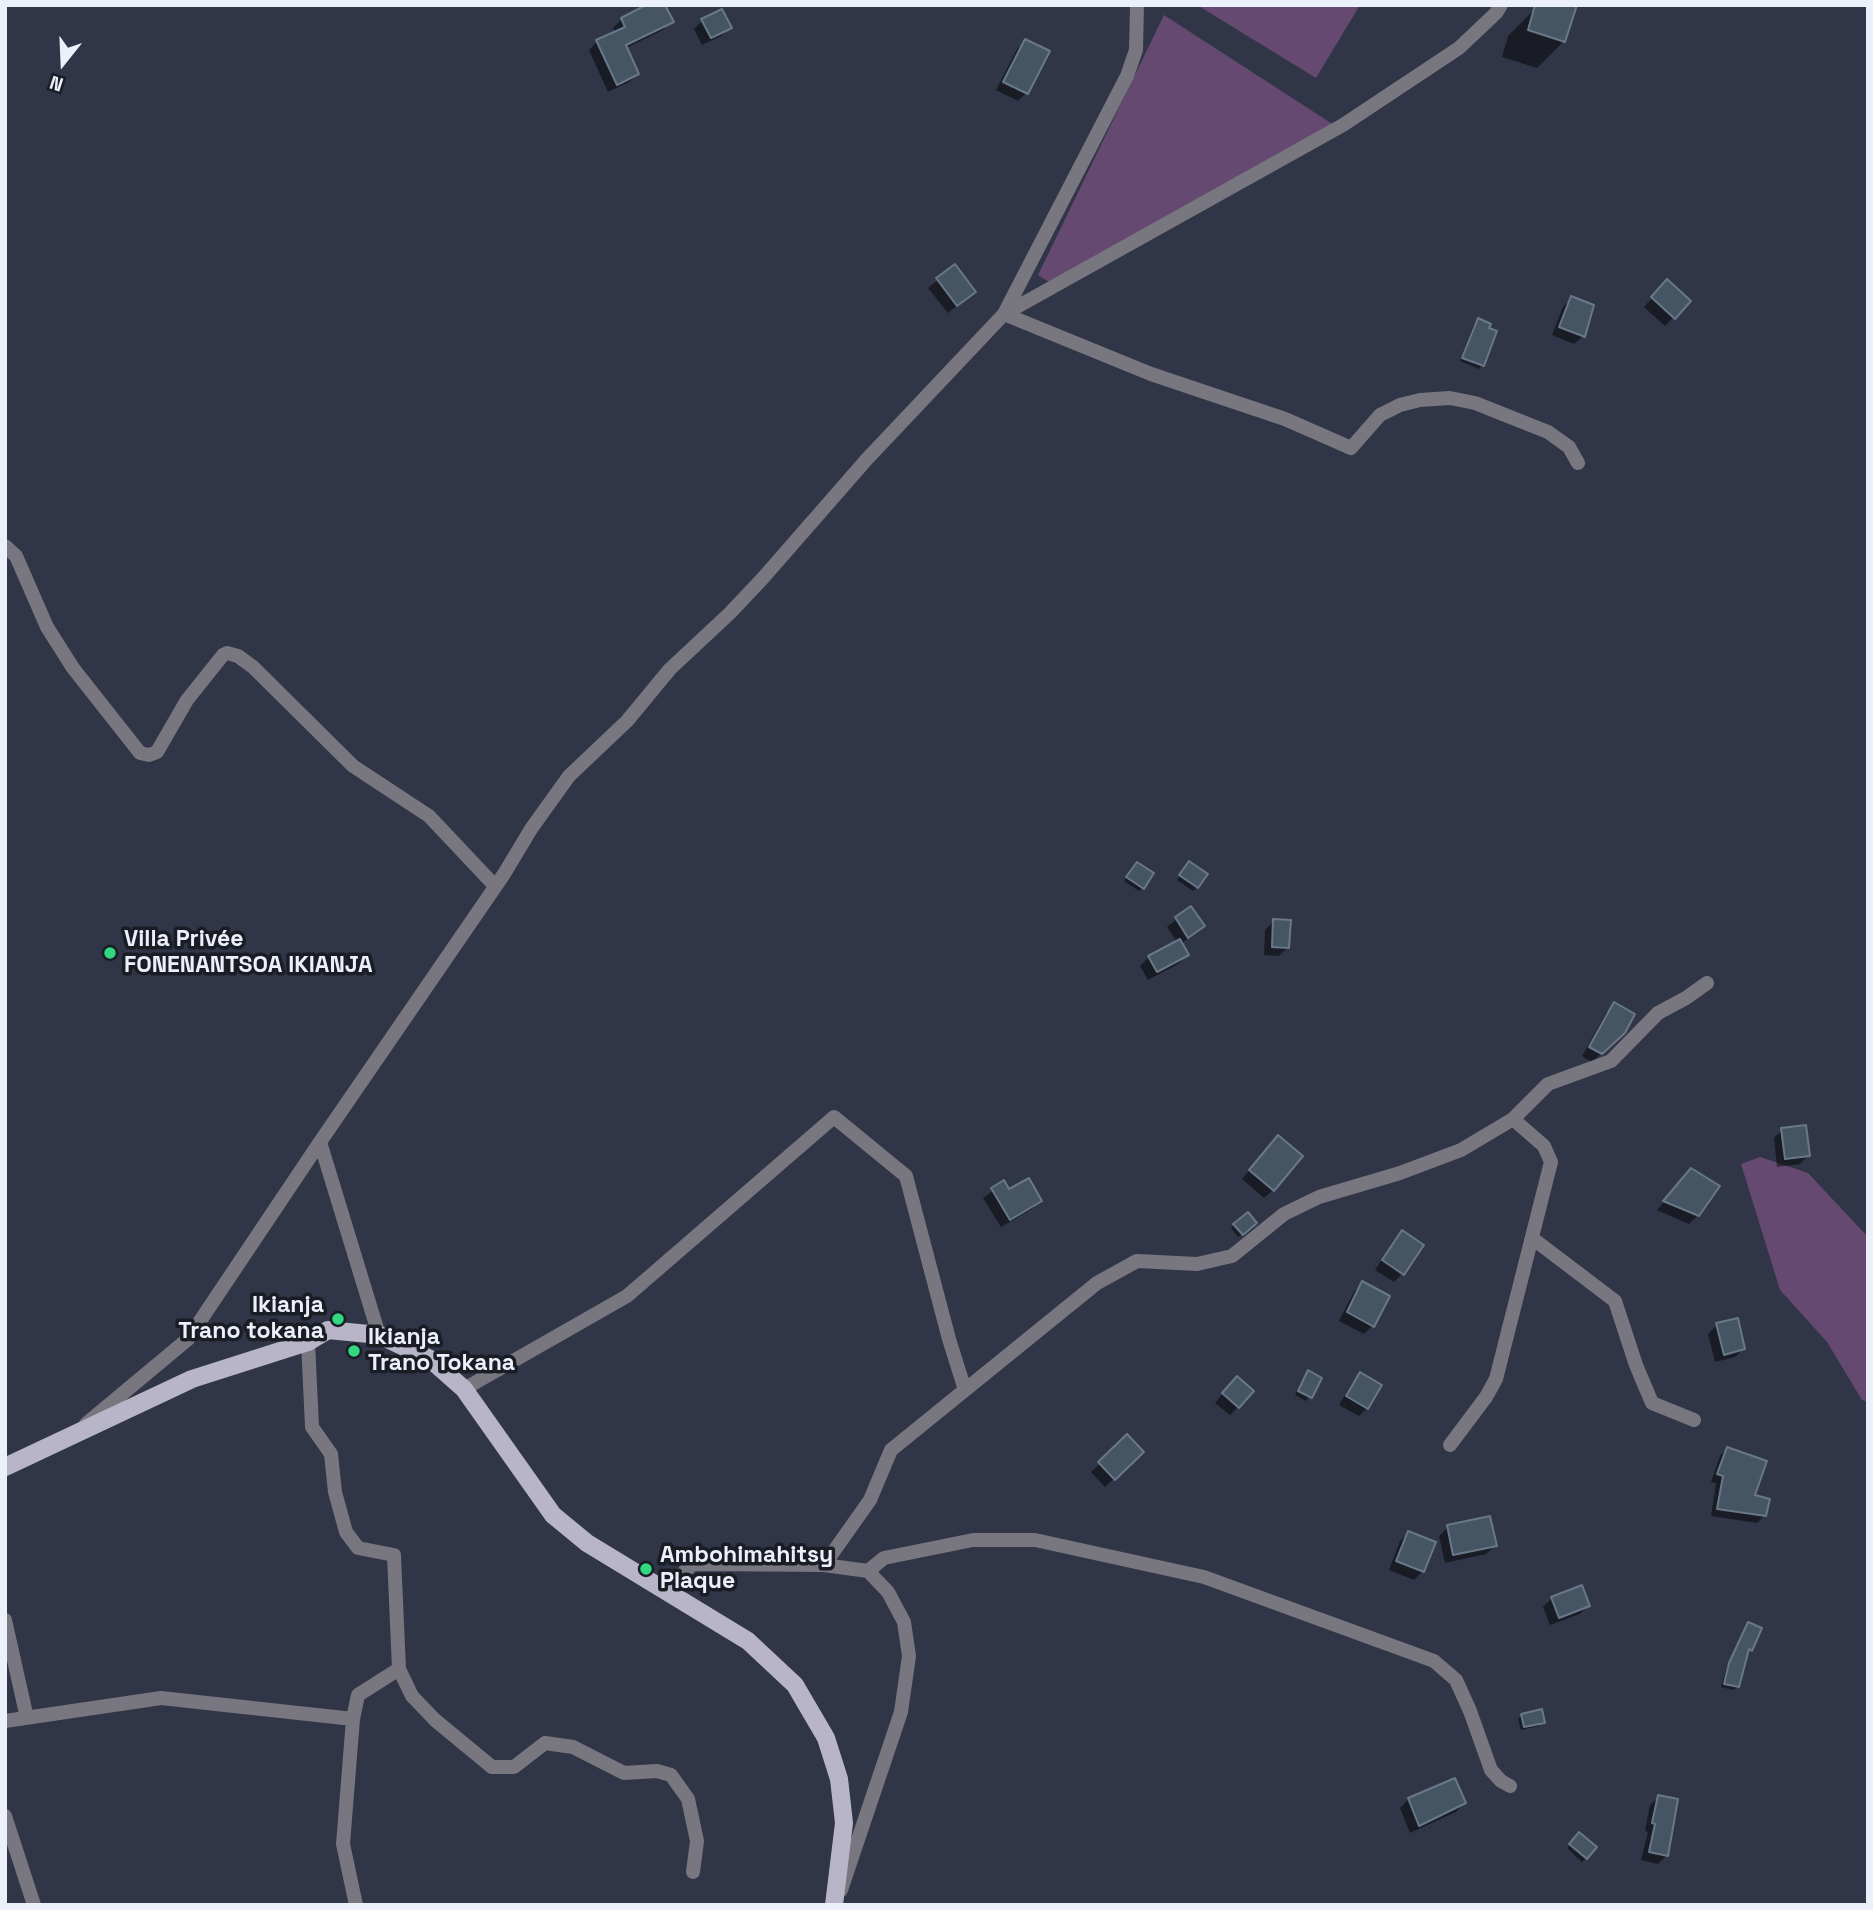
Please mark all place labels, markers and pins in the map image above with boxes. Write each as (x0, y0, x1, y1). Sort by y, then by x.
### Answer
place label: Villa Privée FONENANTSOA IKIANJA (124, 926, 373, 980)
marker: Villa Privée FONENANTSOA IKIANJA (102, 945, 118, 961)
place label: Ikianja Trano tokana (178, 1292, 324, 1346)
marker: Ikianja Trano tokana (330, 1311, 346, 1327)
place label: Ikianja Trano Tokana (368, 1324, 515, 1378)
marker: Ikianja Trano Tokana (346, 1343, 362, 1359)
place label: Ambohimahitsy Plaque (660, 1542, 833, 1596)
marker: Ambohimahitsy Plaque (638, 1561, 654, 1577)

